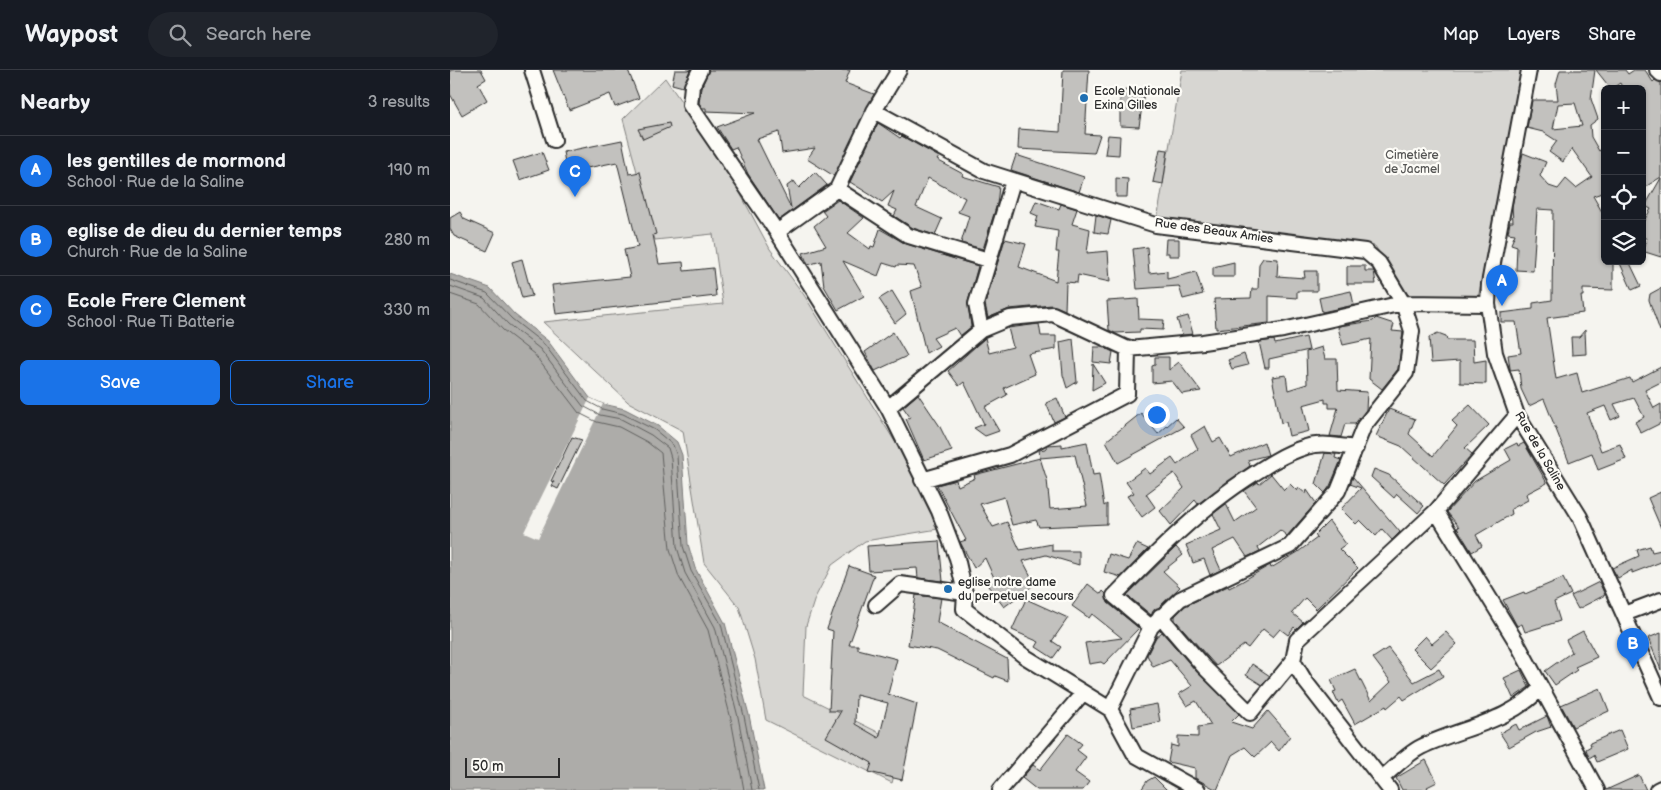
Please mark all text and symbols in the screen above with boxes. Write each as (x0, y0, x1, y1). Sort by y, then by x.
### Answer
search box (148, 12, 498, 57)
text: Waypost (25, 20, 118, 49)
icon: search (166, 21, 194, 49)
text: Search here (206, 23, 311, 46)
text: Map (1443, 24, 1479, 45)
text: Layers (1507, 24, 1560, 45)
text: Share (1588, 24, 1636, 45)
place label: Ecole Nationale Exina Gilles (1094, 84, 1180, 113)
map controls (1601, 85, 1646, 265)
button: + (1601, 85, 1646, 130)
text: Nearby (20, 90, 90, 115)
marker: Ecole Nationale Exina Gilles (1078, 92, 1090, 104)
text: 3 results (368, 93, 430, 112)
button: − (1601, 130, 1646, 175)
park label: Cimetière de Jacmel (1384, 148, 1440, 177)
text: les gentilles de mormond (67, 150, 286, 173)
pin: C (559, 156, 591, 197)
text: A (31, 161, 41, 180)
text: 190 m (388, 161, 430, 180)
text: School · Rue de la Saline (67, 173, 244, 192)
button: locate (1601, 175, 1646, 220)
street label: Rue des Beaux Amies (1154, 215, 1274, 247)
text: eglise de dieu du dernier temps (67, 220, 342, 243)
button: layers (1601, 220, 1646, 265)
text: B (30, 231, 42, 250)
text: 280 m (384, 231, 430, 250)
text: Church · Rue de la Saline (67, 243, 247, 262)
pin: A (1486, 265, 1518, 306)
text: Ecole Frere Clement (67, 290, 246, 313)
text: C (30, 301, 42, 320)
text: 330 m (383, 301, 430, 320)
text: School · Rue Ti Batterie (67, 313, 235, 332)
button: Save (20, 360, 220, 405)
button: Share (230, 360, 430, 405)
your location (1144, 402, 1170, 428)
street label: Rue de la Saline (1511, 409, 1569, 493)
place label: eglise notre dame du perpetuel secours (958, 575, 1074, 604)
marker: eglise notre dame du perpetuel secours (942, 583, 954, 595)
pin: B (1617, 628, 1649, 669)
scale bar (465, 755, 560, 778)
text: 50 m (472, 758, 504, 775)

